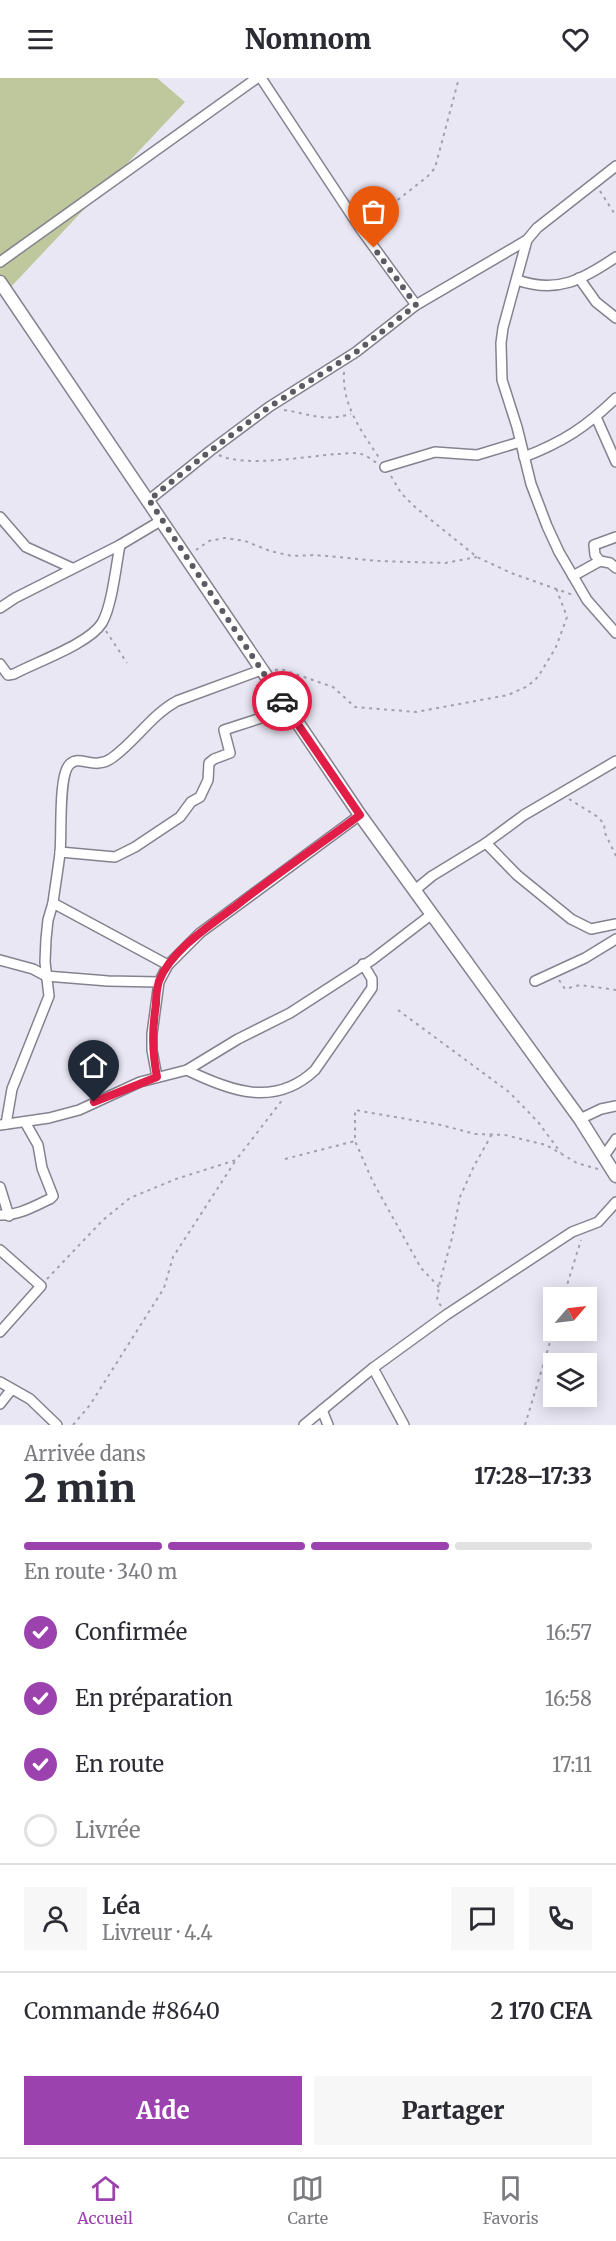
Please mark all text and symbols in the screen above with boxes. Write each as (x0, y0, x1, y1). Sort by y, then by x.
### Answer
text: Nomnom (245, 22, 371, 56)
icon: menu (24, 23, 57, 56)
icon: heart (559, 23, 592, 56)
pin (348, 186, 399, 248)
icon: bag (357, 195, 390, 228)
courier (252, 671, 312, 731)
icon: car (266, 685, 299, 718)
pin (68, 1040, 119, 1102)
icon: home (77, 1049, 110, 1082)
north arrow (543, 1287, 597, 1341)
map controls (543, 1287, 597, 1407)
button: layers (543, 1353, 597, 1407)
text: Arrivée dans (24, 1441, 146, 1466)
text: 17:28–17:33 (474, 1462, 592, 1490)
text: 2 min (24, 1464, 136, 1513)
text: En route · 340 m (24, 1559, 177, 1584)
icon: check (24, 1616, 57, 1649)
text: Confirmée (75, 1618, 187, 1646)
text: 16:57 (546, 1620, 592, 1645)
icon: check (24, 1682, 57, 1715)
text: En préparation (75, 1684, 233, 1712)
text: 16:58 (545, 1686, 592, 1711)
icon: check (24, 1748, 57, 1781)
text: En route (75, 1750, 164, 1778)
text: 17:11 (552, 1752, 592, 1777)
text: Livrée (75, 1816, 141, 1844)
button: person (24, 1887, 87, 1950)
button: chat (451, 1887, 514, 1950)
button: phone (529, 1887, 592, 1950)
text: Léa (102, 1892, 140, 1920)
text: Livreur · 4.4 (102, 1920, 213, 1945)
text: Commande #8640 (24, 1997, 220, 2025)
text: 2 170 CFA (491, 1997, 592, 2025)
button: Aide (24, 2076, 302, 2145)
button: Partager (314, 2076, 592, 2145)
tab: Accueil (77, 2172, 133, 2228)
tab: Carte (288, 2172, 328, 2228)
tab: Favoris (483, 2172, 539, 2228)

